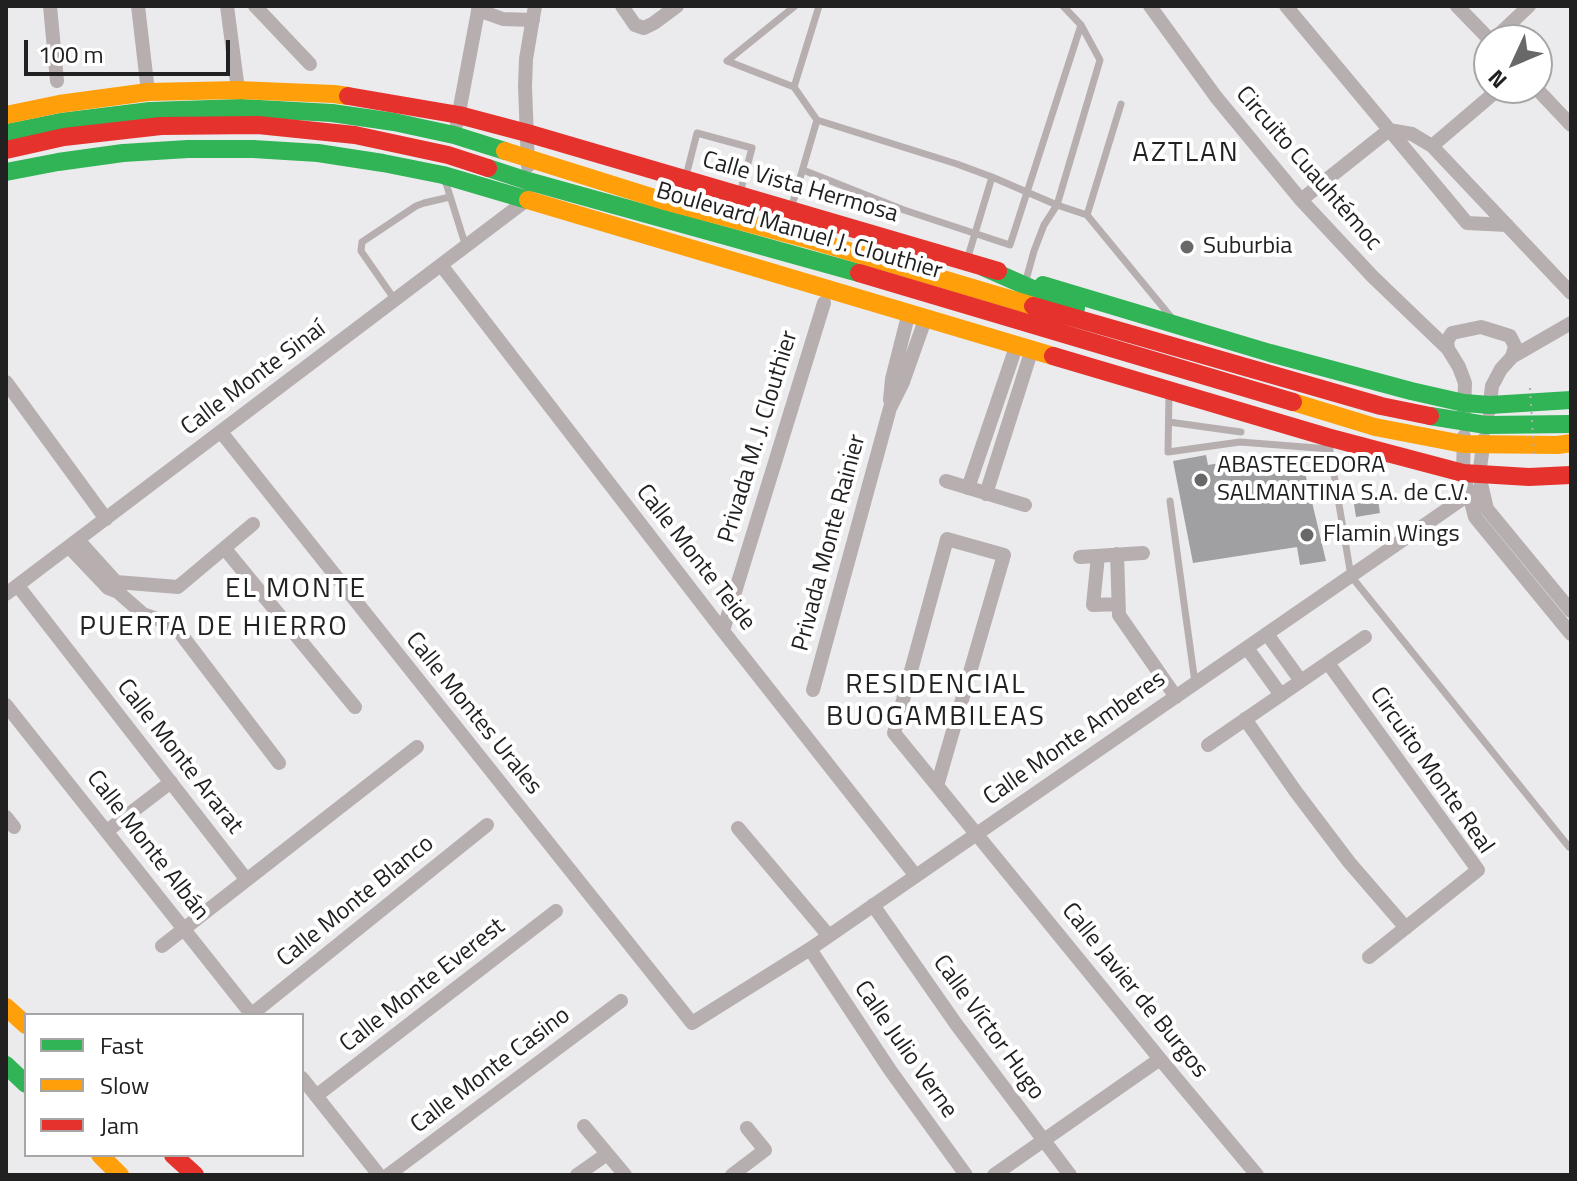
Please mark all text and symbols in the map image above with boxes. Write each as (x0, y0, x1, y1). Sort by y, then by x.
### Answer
scale bar (28, 24, 234, 74)
north arrow (1473, 24, 1553, 104)
text: 100 m (38, 36, 104, 72)
text: N (1480, 62, 1515, 97)
street label: Circuito Cuauhtémoc (1229, 81, 1387, 257)
district label: AZTLAN (1132, 137, 1240, 171)
street label: Calle Vista Hermosa (699, 146, 901, 230)
street label: Boulevard Manuel J. Clouthier (653, 177, 945, 287)
place label: Suburbia (1203, 233, 1292, 261)
marker: Suburbia (1178, 238, 1196, 256)
street label: Calle Monte Sinaí (176, 315, 332, 443)
street label: Privada M. J. Clouthier (713, 328, 805, 546)
street label: Privada Monte Rainier (787, 431, 873, 655)
place label: ABASTECEDORA SALMANTINA S.A. de C.V. (1217, 452, 1468, 508)
marker: ABASTECEDORA SALMANTINA S.A. de C.V. (1192, 471, 1210, 489)
street label: Calle Monte Teide (629, 479, 761, 637)
place label: Flamin Wings (1323, 521, 1460, 549)
marker: Flamin Wings (1298, 526, 1316, 544)
district label: EL MONTE (225, 573, 367, 607)
district label: PUERTA DE HIERRO (79, 611, 349, 645)
street label: Calle Montes Urales (399, 627, 547, 801)
street label: Calle Monte Amberes (979, 665, 1171, 813)
district label: RESIDENCIAL BUOGAMBILEAS (826, 669, 1046, 735)
street label: Calle Monte Ararat (110, 674, 248, 840)
street label: Circuito Monte Real (1363, 682, 1499, 860)
street label: Calle Monte Albán (80, 765, 214, 927)
street label: Calle Monte Blanco (272, 830, 440, 974)
street label: Calle Javier de Burgos (1055, 898, 1213, 1084)
street label: Calle Monte Everest (335, 913, 511, 1059)
street label: Calle Víctor Hugo (926, 950, 1050, 1106)
street label: Calle Julio Verne (847, 976, 963, 1124)
street label: Calle Monte Casino (406, 1002, 576, 1140)
legend (24, 1013, 304, 1157)
text: Fast (100, 1027, 143, 1063)
text: Slow (100, 1067, 149, 1103)
text: Jam (100, 1107, 139, 1143)

